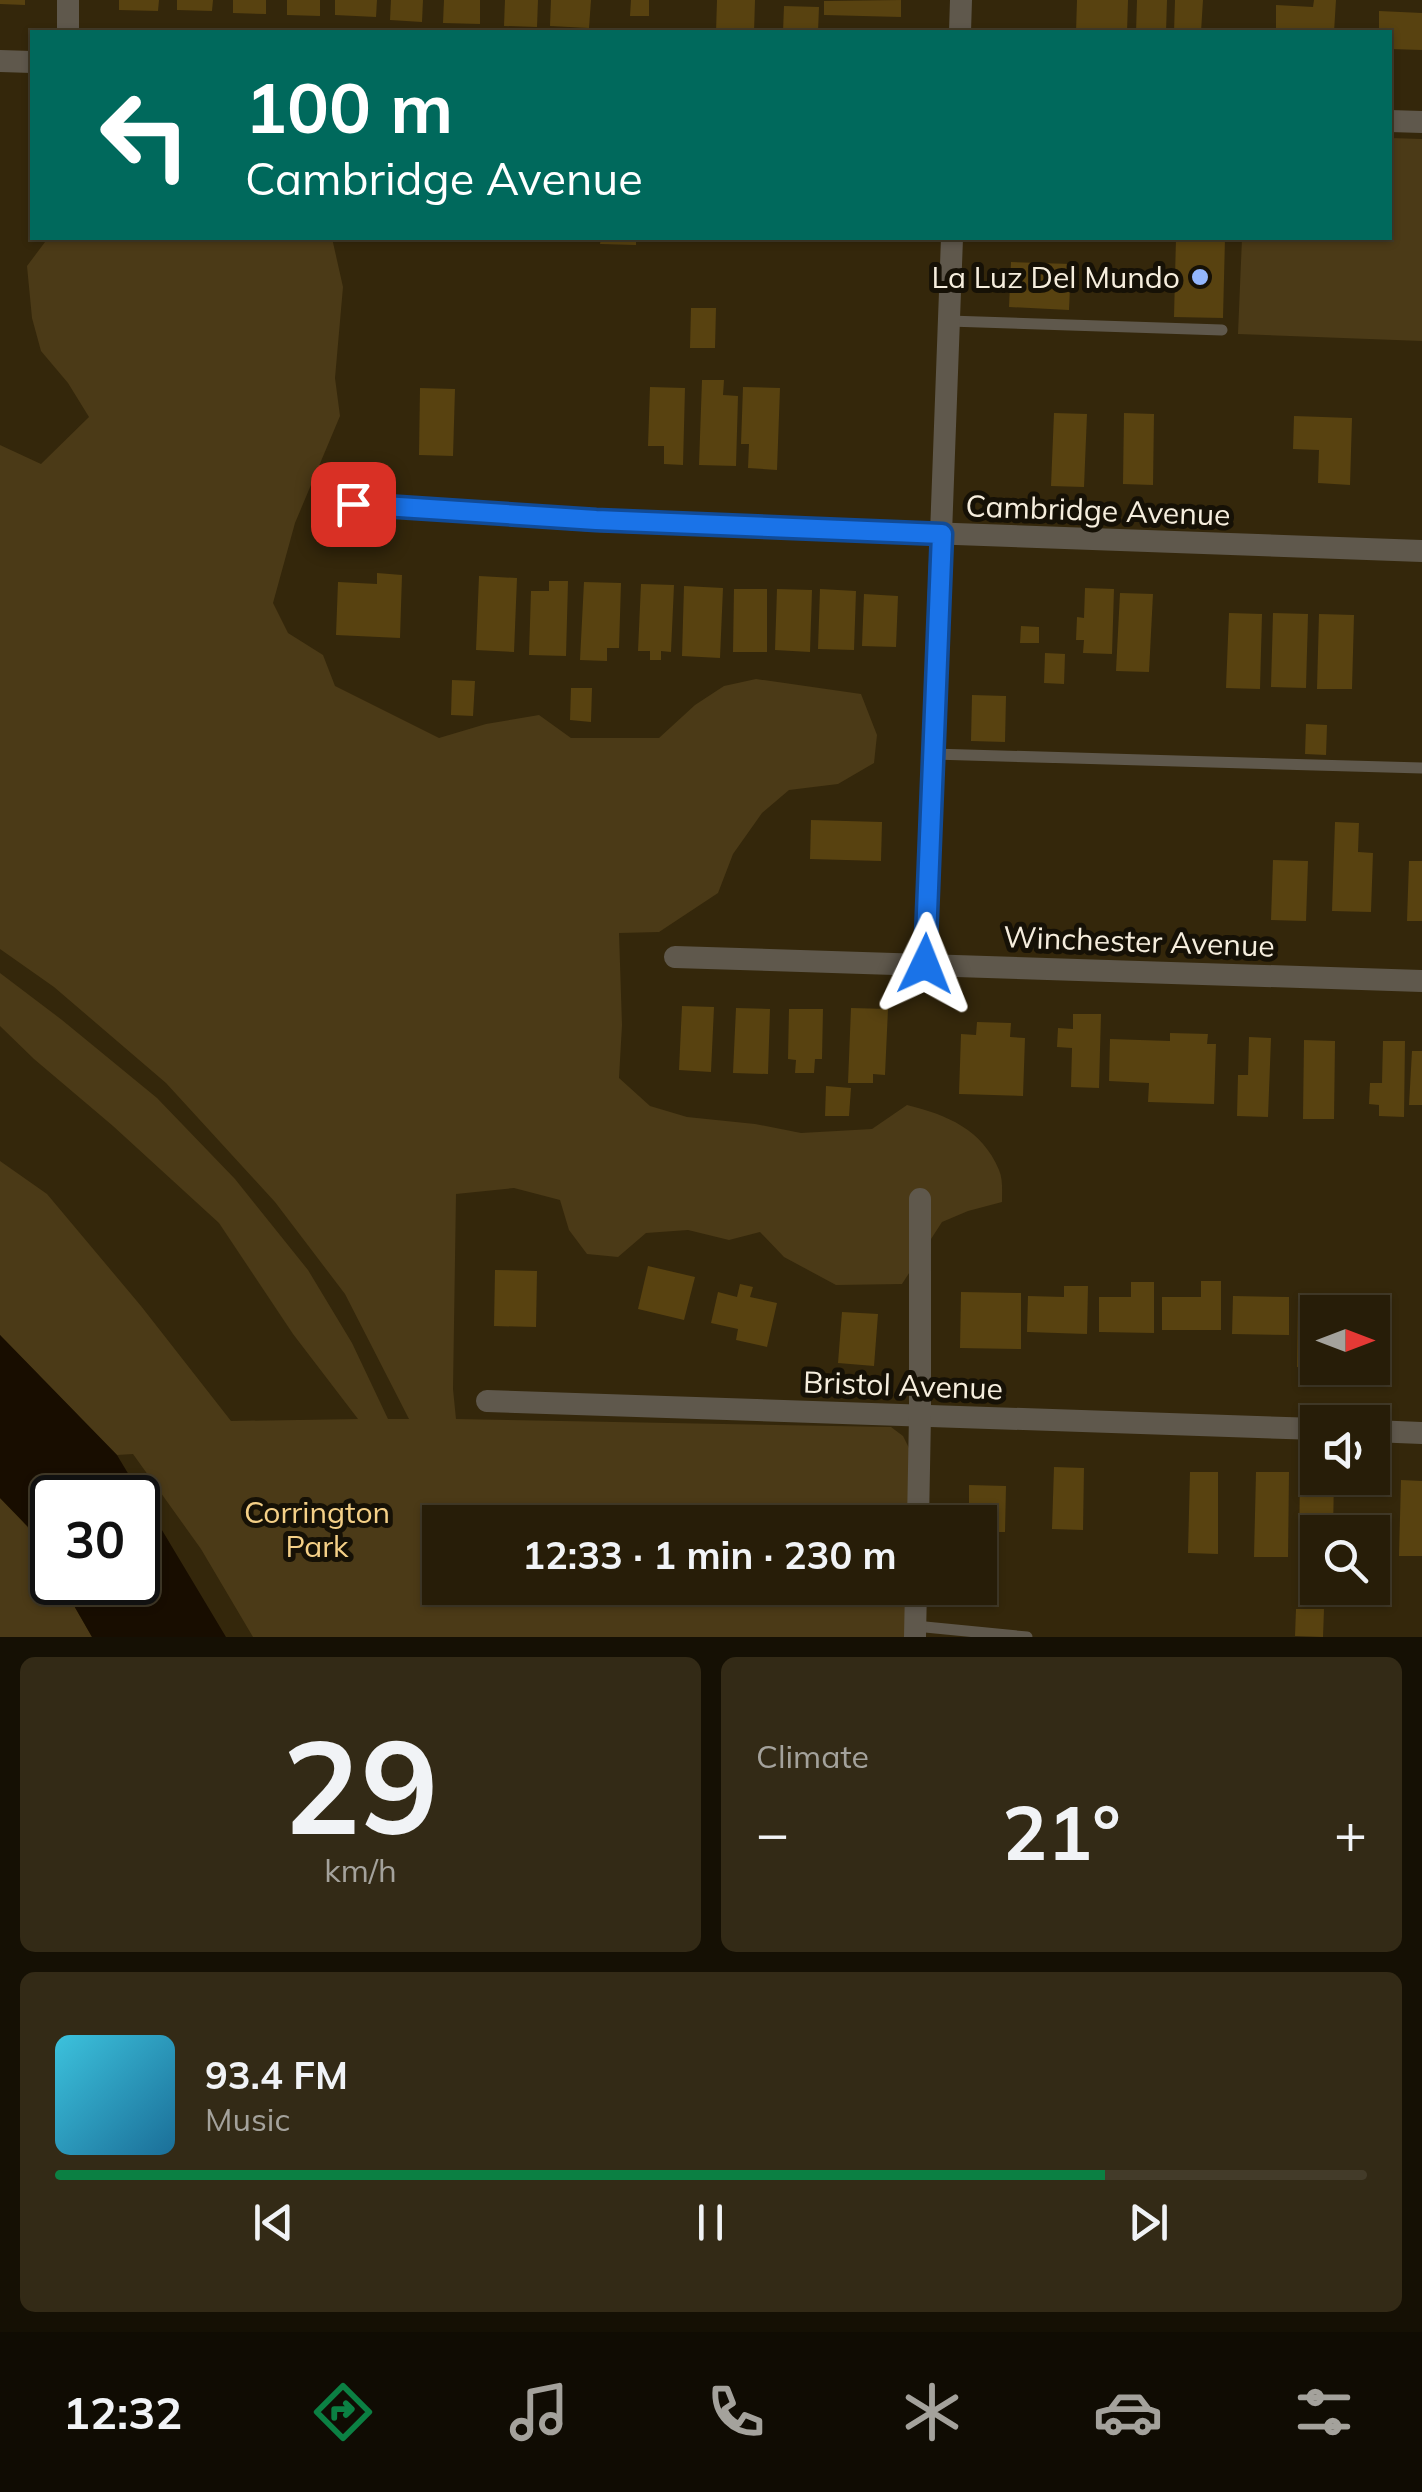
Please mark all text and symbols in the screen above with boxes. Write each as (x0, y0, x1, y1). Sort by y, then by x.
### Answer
text: 100 m (245, 63, 453, 151)
icon: left (80, 70, 210, 200)
text: Cambridge Avenue (245, 150, 643, 206)
place label: La Luz Del Mundo (932, 258, 1180, 296)
marker: La Luz Del Mundo (1189, 266, 1211, 288)
pin (311, 462, 396, 547)
icon: arrive (326, 477, 381, 532)
street label: Cambridge Avenue (965, 486, 1231, 534)
position arrow (873, 912, 977, 1016)
street label: Winchester Avenue (1003, 917, 1275, 965)
north arrow (1300, 1295, 1390, 1385)
map controls (1300, 1295, 1390, 1605)
street label: Bristol Avenue (802, 1363, 1004, 1407)
button: sound (1300, 1405, 1390, 1495)
speed limit sign: 30 (30, 1475, 160, 1605)
park label: Corrington Park (244, 1493, 390, 1565)
button: search (1300, 1515, 1390, 1605)
text: 12:33 · 1 min · 230 m (522, 1531, 897, 1579)
text: 29 (282, 1703, 439, 1867)
text: Climate (756, 1736, 869, 1776)
text: 21° (1002, 1785, 1121, 1879)
text: − (756, 1798, 789, 1867)
text: + (1334, 1798, 1367, 1867)
text: km/h (324, 1850, 397, 1890)
text: 93.4 FM (205, 2051, 348, 2099)
text: Music (205, 2099, 290, 2139)
icon: previous (246, 2195, 301, 2250)
icon: pause (683, 2195, 738, 2250)
icon: next (1121, 2195, 1176, 2250)
icon: directions (308, 2377, 378, 2447)
icon: music (504, 2377, 574, 2447)
icon: phone (701, 2377, 771, 2447)
icon: climate (897, 2377, 967, 2447)
icon: car (1093, 2377, 1163, 2447)
icon: filters (1289, 2377, 1359, 2447)
text: 12:32 (63, 2384, 182, 2440)

